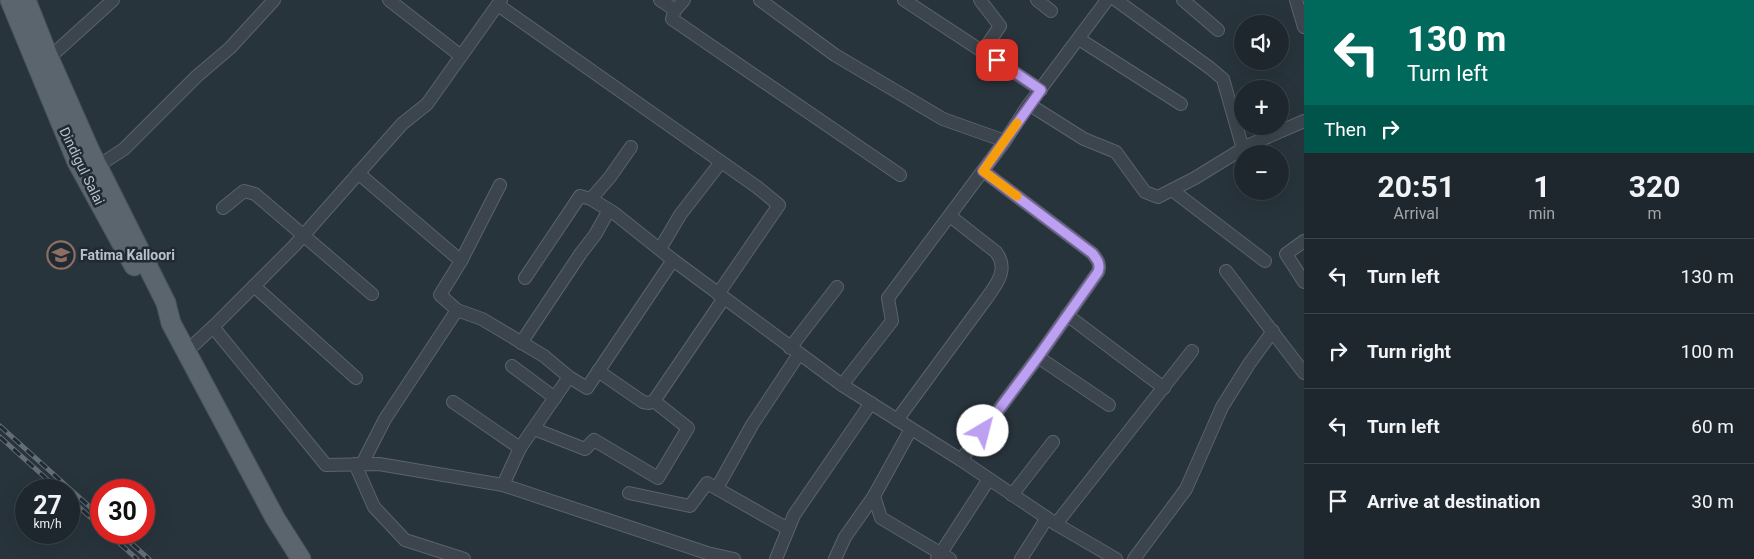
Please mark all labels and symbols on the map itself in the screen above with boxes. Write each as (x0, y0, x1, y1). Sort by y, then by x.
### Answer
pin (976, 39, 1018, 81)
street label: Dindigul Salai (56, 125, 108, 207)
school or university icon: Fatima Kalloori (46, 240, 76, 270)
place label: Fatima Kalloori (80, 247, 175, 263)
position arrow (956, 404, 1008, 456)
speed limit sign: 30 (90, 479, 155, 544)

